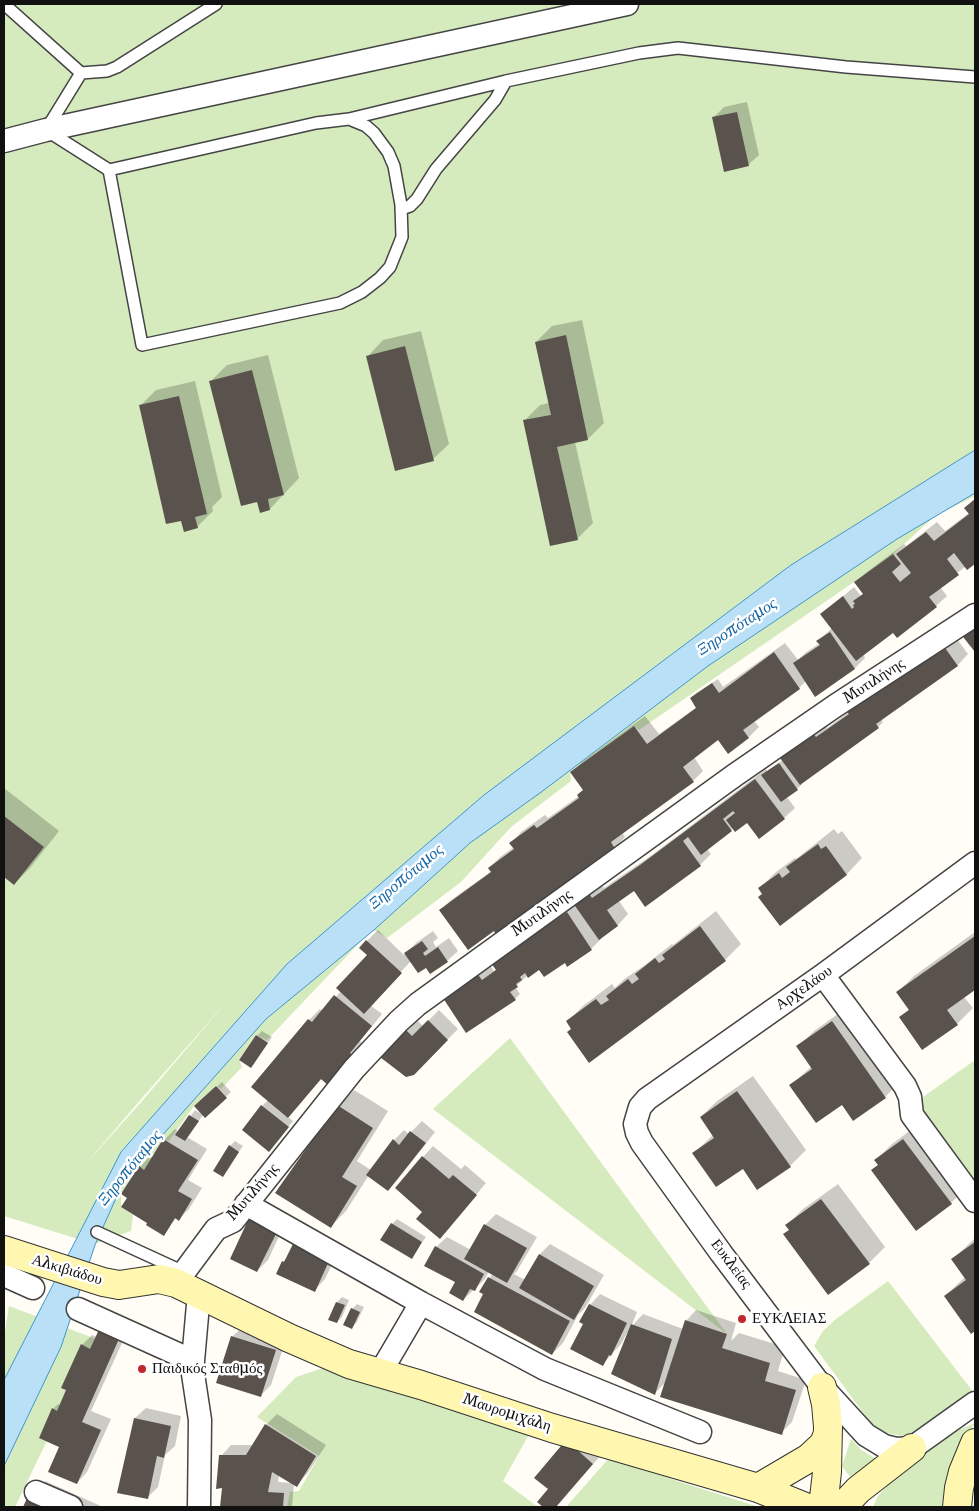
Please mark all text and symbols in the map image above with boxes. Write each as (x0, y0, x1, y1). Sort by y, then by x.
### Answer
water label: Ξηροπόταμος (693, 594, 781, 660)
street label: Μυτιλήνης (840, 655, 908, 707)
water label: Ξηροπόταμος (365, 840, 447, 914)
street label: Μυτιλήνης (508, 886, 576, 940)
street label: Αρχελάου (772, 962, 836, 1014)
water label: Ξηροπόταμος (94, 1126, 166, 1210)
street label: Μυτιλήνης (223, 1160, 283, 1224)
street label: Ευκλείας (707, 1236, 755, 1292)
street label: Αλκιβιάδου (30, 1251, 104, 1289)
place label: ΕΥΚΛΕΙΑΣ (752, 1310, 827, 1328)
marker: ΕΥΚΛΕΙΑΣ (736, 1313, 748, 1325)
place label: Παιδικός Σταθμός (152, 1360, 262, 1378)
marker: Παιδικός Σταθμός (136, 1363, 148, 1375)
street label: Μαυρομιχάλη (461, 1390, 553, 1436)

